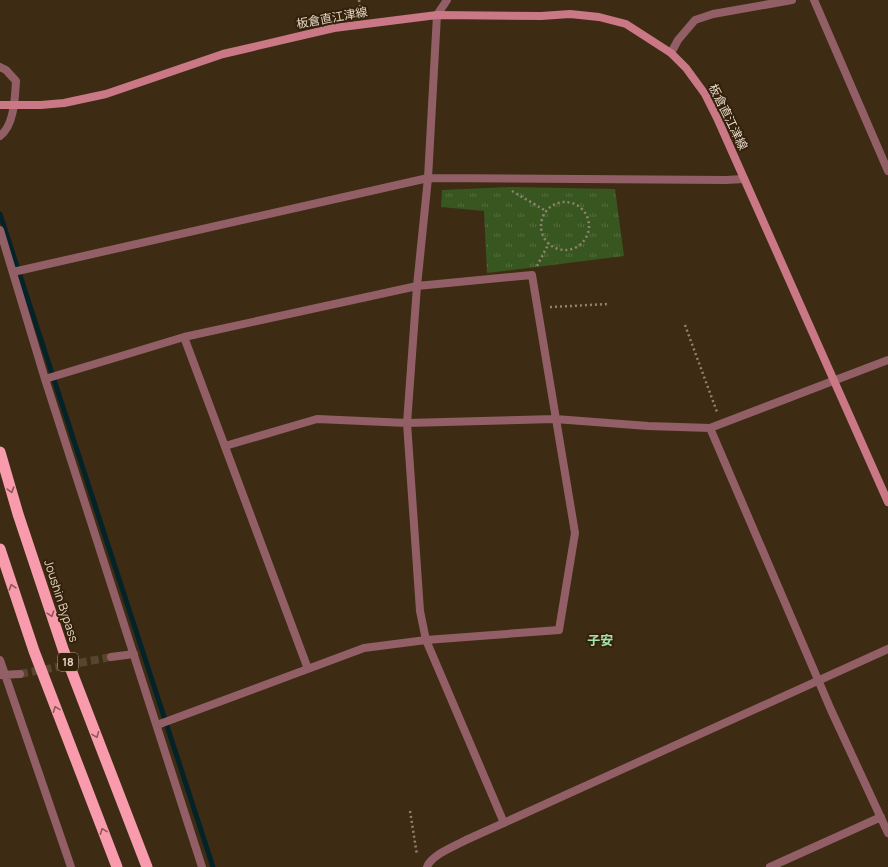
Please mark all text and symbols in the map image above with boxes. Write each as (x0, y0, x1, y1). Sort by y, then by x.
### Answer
street label: 板倉直江津線 (295, 3, 369, 32)
street label: 板倉直江津線 (705, 81, 752, 153)
one-way arrow (6, 486, 15, 493)
street label: Joushin Bypass (40, 558, 83, 644)
one-way arrow (9, 583, 17, 590)
one-way arrow (46, 610, 55, 617)
district label: 子安 (587, 631, 613, 649)
road number: 18 (58, 653, 78, 671)
one-way arrow (52, 706, 60, 713)
one-way arrow (92, 732, 100, 739)
one-way arrow (99, 827, 107, 834)

